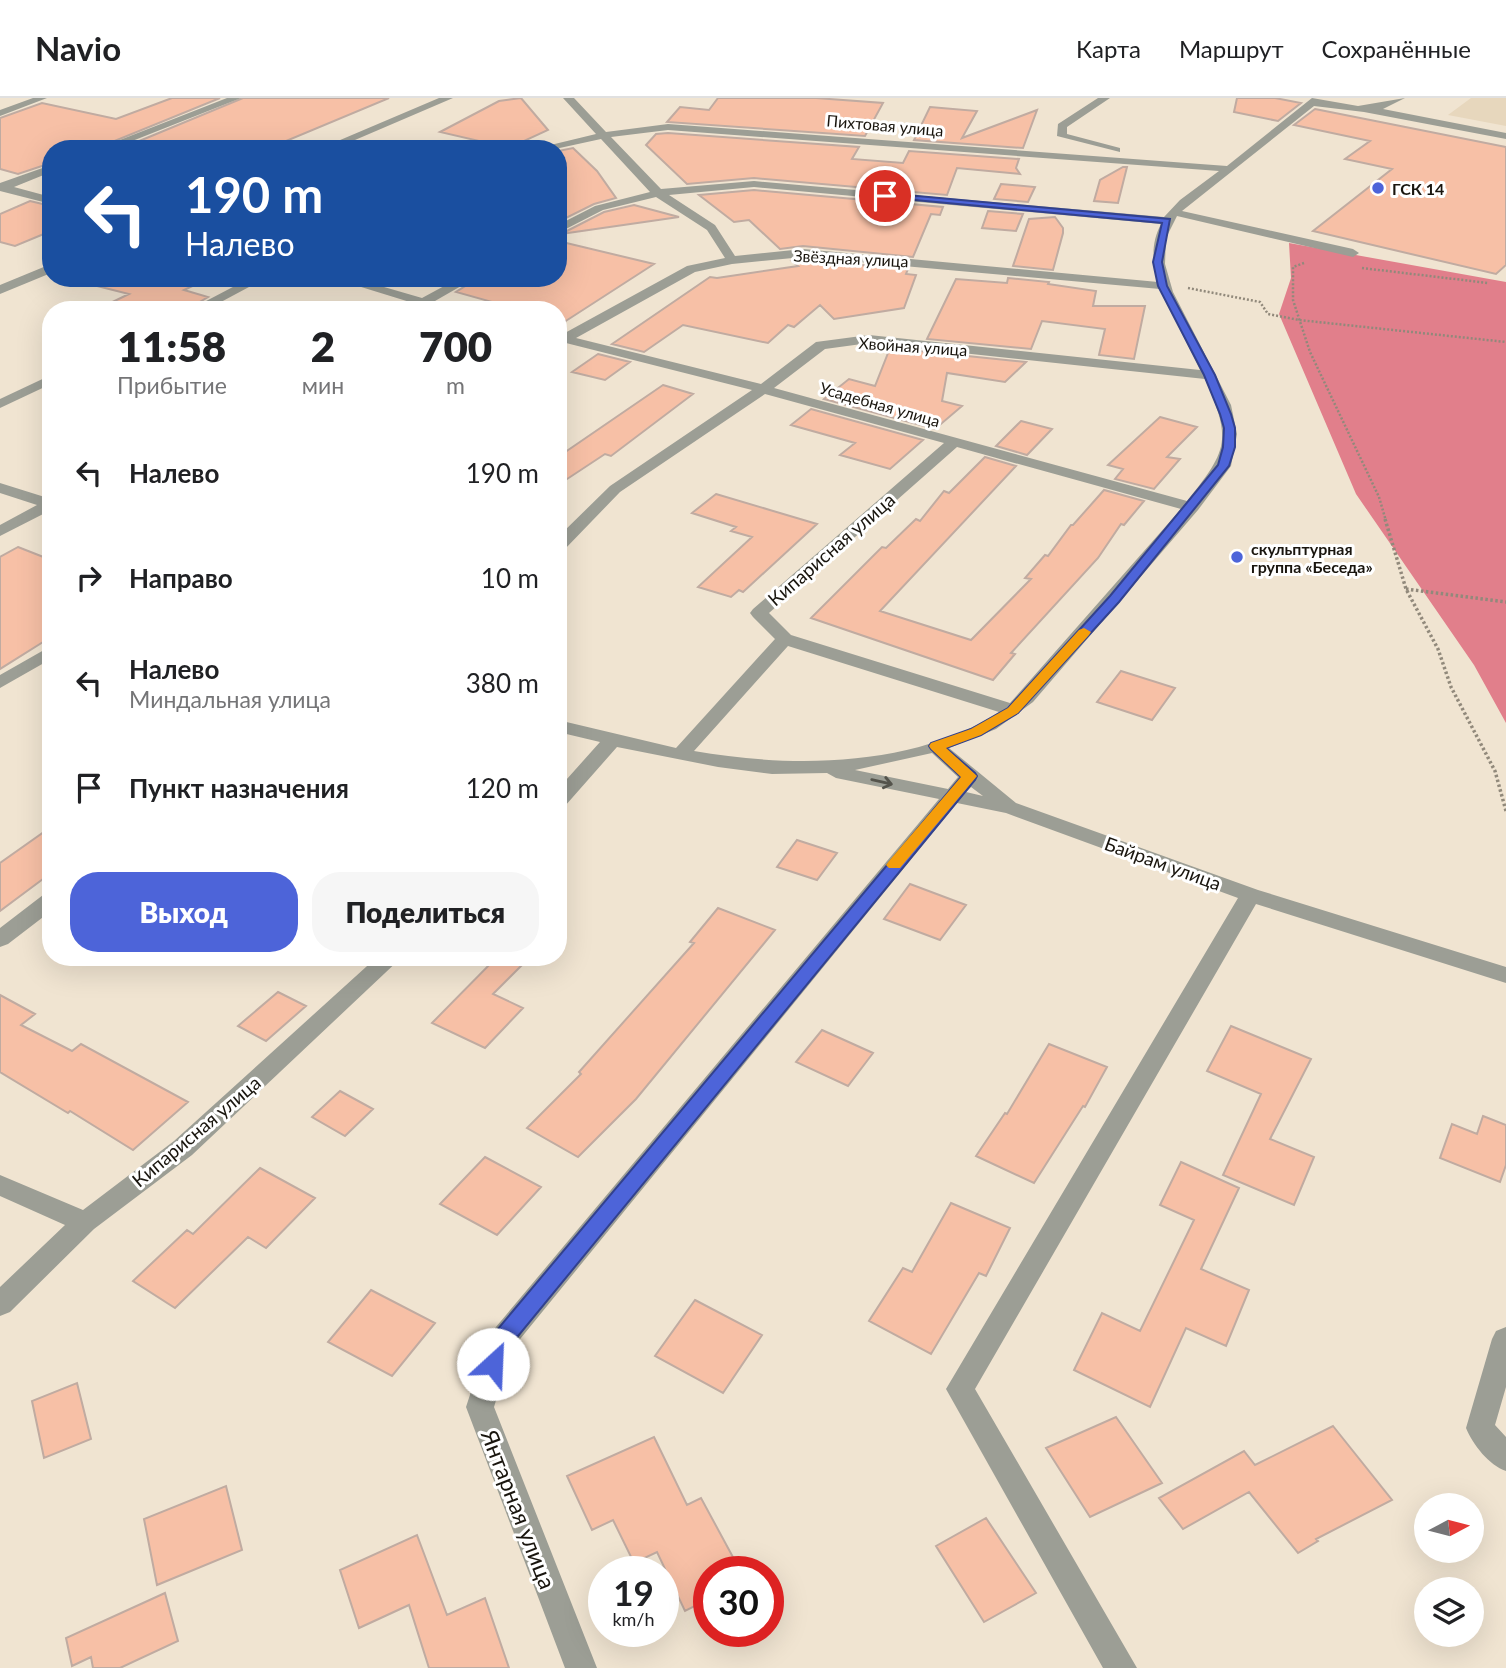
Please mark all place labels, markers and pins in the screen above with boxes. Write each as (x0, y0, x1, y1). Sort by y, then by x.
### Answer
pin (855, 166, 915, 226)
place label: ГСК 14 (1392, 179, 1444, 198)
marker: ГСК 14 (1370, 180, 1386, 196)
place label: скульптурная группа «Беседа» (1251, 539, 1373, 576)
marker: скульптурная группа «Беседа» (1229, 549, 1245, 565)

